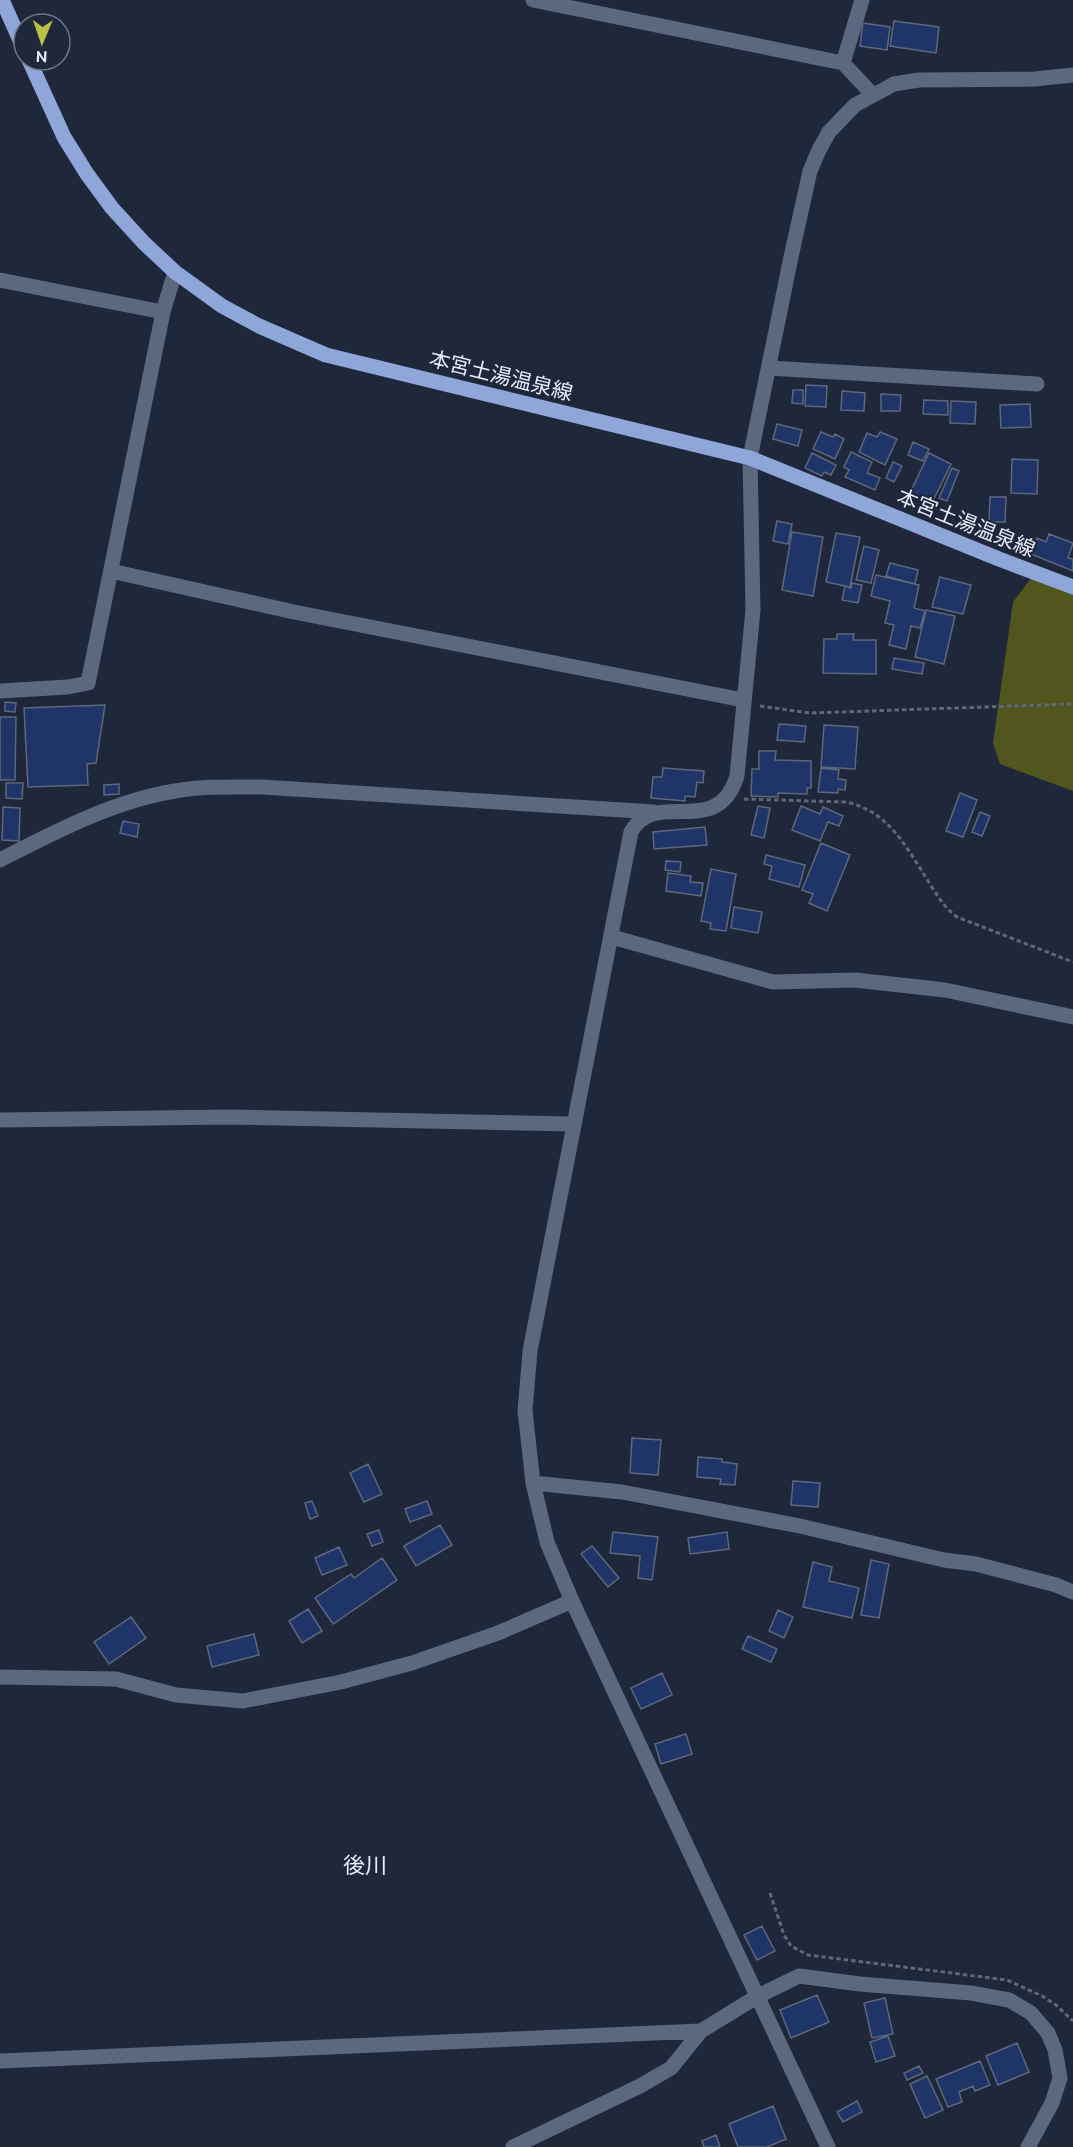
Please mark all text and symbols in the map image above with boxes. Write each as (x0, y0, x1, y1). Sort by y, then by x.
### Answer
north arrow (12, 12, 72, 72)
text: N (35, 48, 48, 66)
street label: 本宮土湯温泉線 (427, 346, 575, 404)
street label: 本宮土湯温泉線 (894, 483, 1039, 561)
district label: 後川 (343, 1852, 387, 1877)

